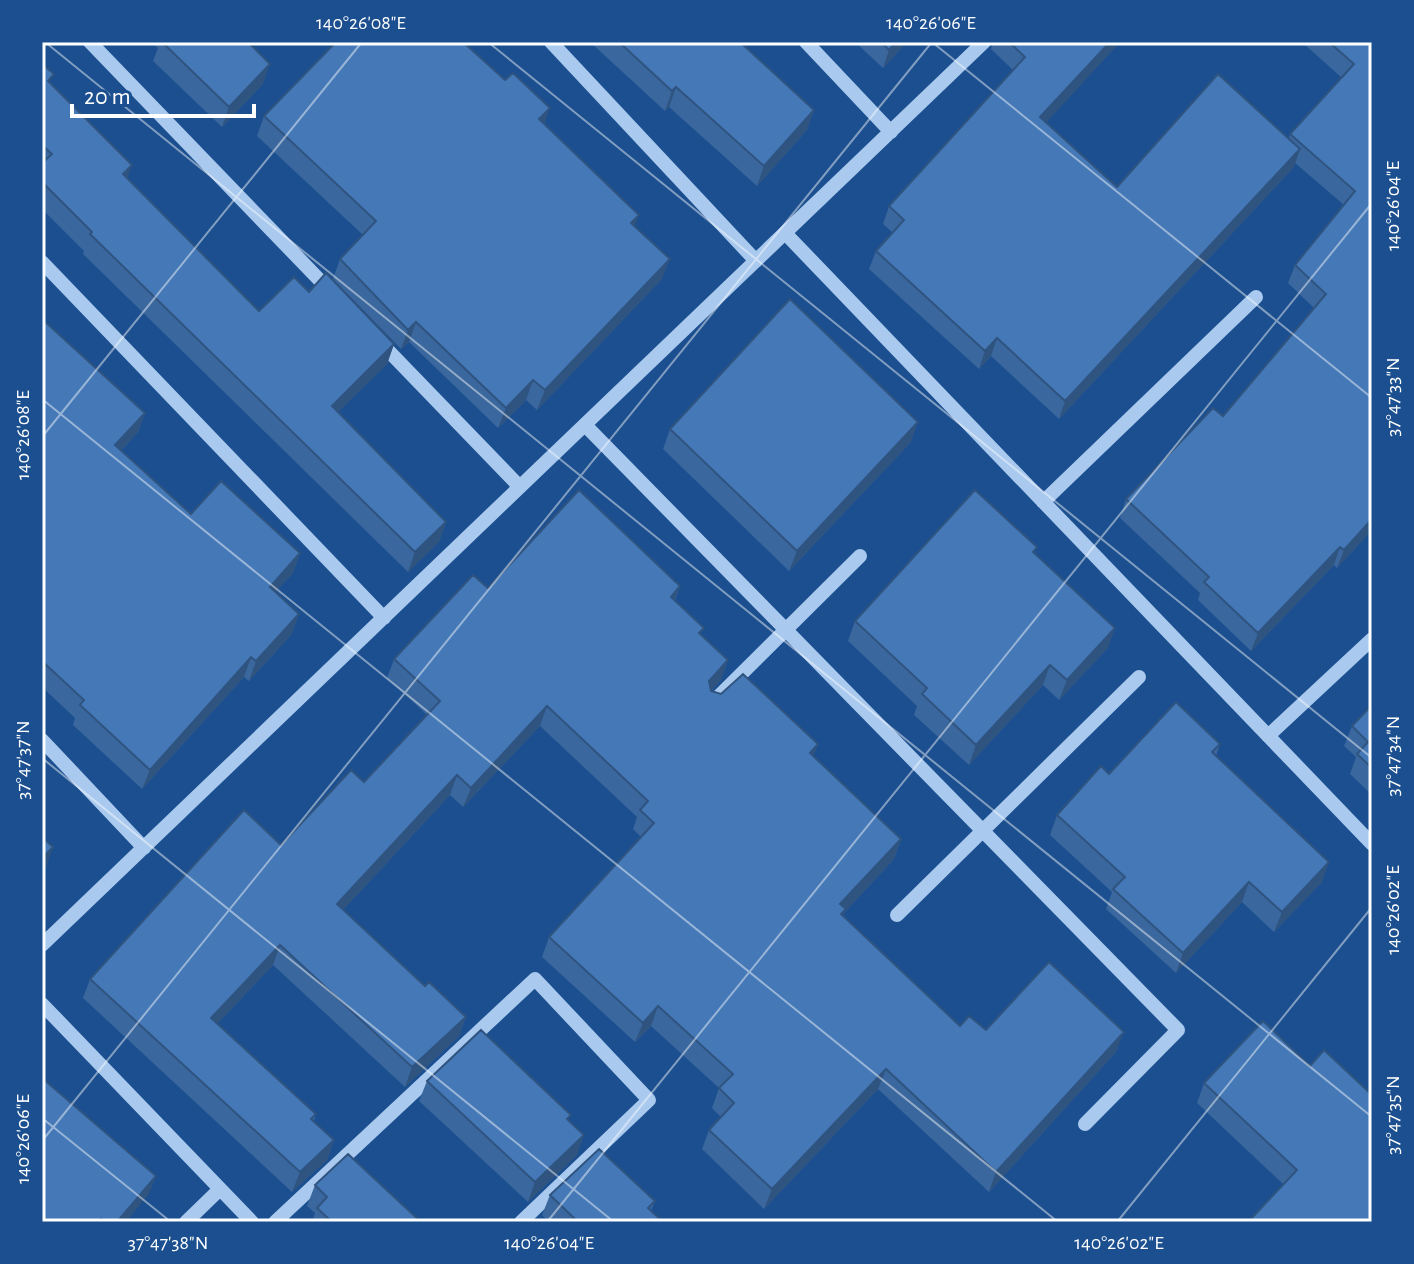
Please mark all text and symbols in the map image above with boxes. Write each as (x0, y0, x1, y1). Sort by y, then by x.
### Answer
text: 140°26'08"E (316, 13, 406, 33)
text: 140°26'06"E (886, 13, 976, 33)
scale bar (72, 68, 254, 118)
text: 20 m (84, 85, 131, 109)
text: 140°26'04"E (1383, 161, 1403, 251)
text: 37°47'33"N (1383, 357, 1403, 437)
text: 140°26'08"E (13, 390, 33, 480)
text: 37°47'34"N (1383, 716, 1403, 796)
text: 37°47'37"N (13, 720, 33, 800)
text: 140°26'02"E (1383, 865, 1403, 955)
text: 37°47'35"N (1383, 1075, 1403, 1155)
text: 140°26'06"E (13, 1094, 33, 1184)
text: 37°47'38"N (128, 1233, 208, 1253)
text: 140°26'04"E (504, 1233, 594, 1253)
text: 140°26'02"E (1074, 1233, 1164, 1253)

